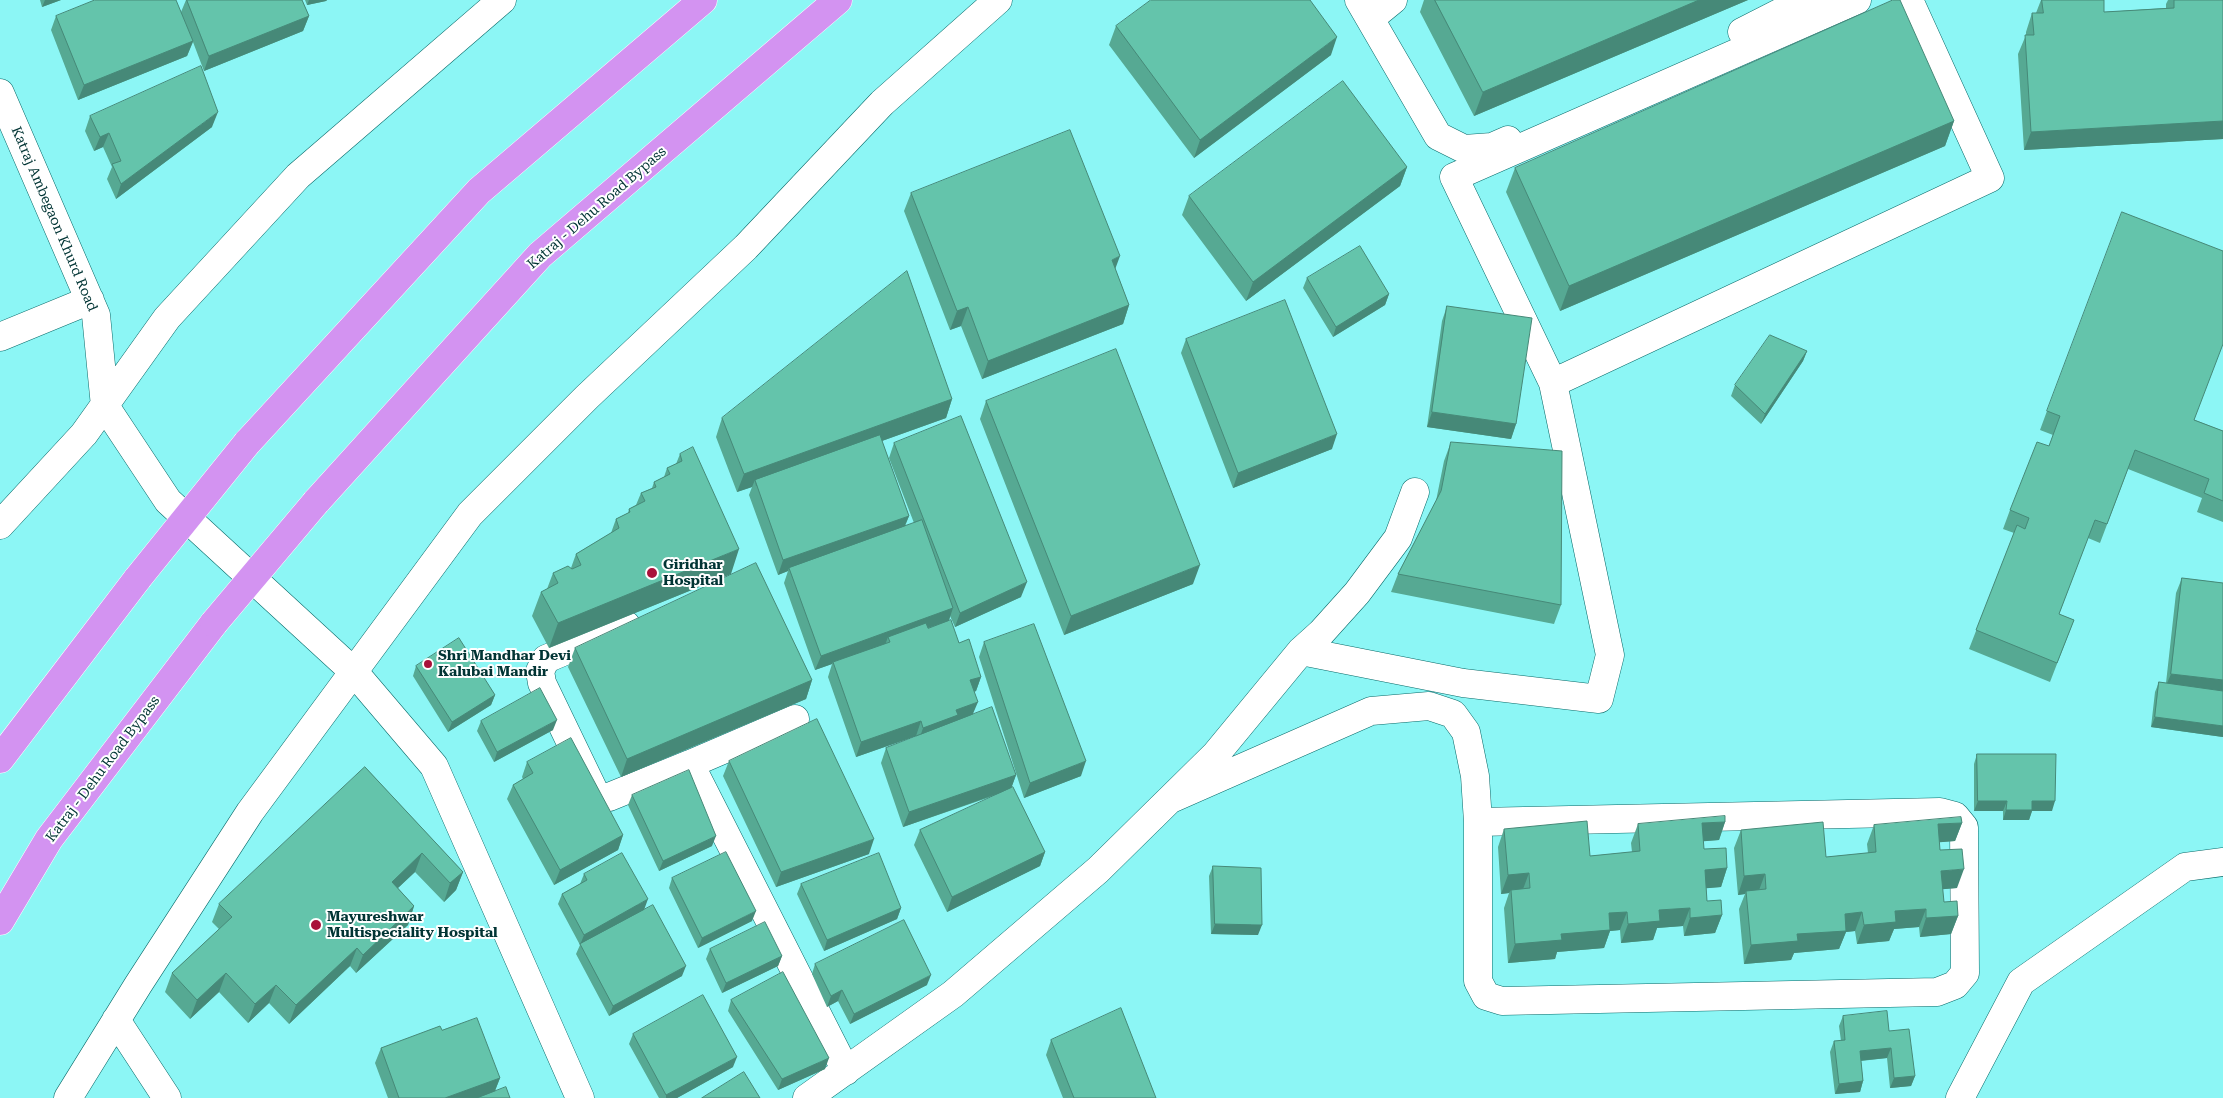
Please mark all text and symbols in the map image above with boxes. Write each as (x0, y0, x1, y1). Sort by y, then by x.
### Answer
street label: Katraj Ambegaon Khurd Road (7, 124, 101, 314)
street label: Katraj - Dehu Road Bypass (524, 143, 670, 273)
place label: Giridhar Hospital (663, 557, 723, 590)
marker: Giridhar Hospital (645, 566, 659, 580)
place label: Shri Mandhar Devi Kalubai Mandir (438, 648, 571, 680)
marker: Shri Mandhar Devi Kalubai Mandir (422, 658, 434, 670)
street label: Katraj - Dehu Road Bypass (43, 693, 163, 845)
place label: Mayureshwar Multispeciality Hospital (327, 909, 498, 942)
marker: Mayureshwar Multispeciality Hospital (309, 918, 323, 932)

